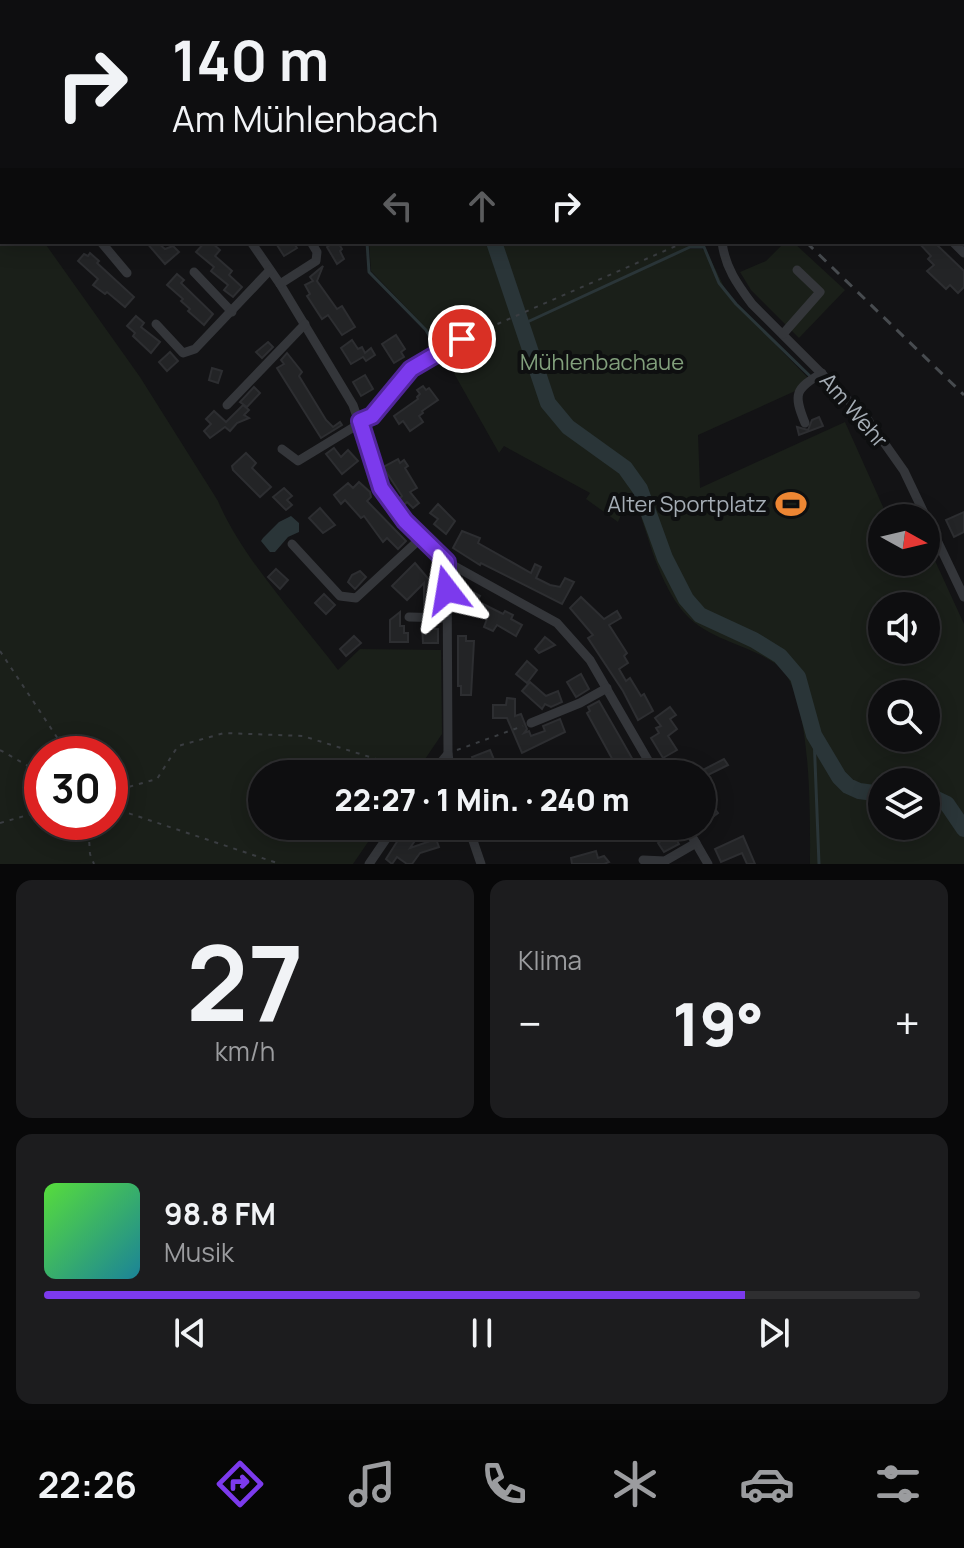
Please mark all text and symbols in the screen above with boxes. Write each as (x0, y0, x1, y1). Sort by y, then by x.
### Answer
text: 140 m (172, 21, 329, 98)
icon: right (40, 32, 144, 136)
text: Am Mühlenbach (172, 94, 438, 143)
icon: left (376, 184, 420, 228)
icon: ahead (460, 184, 504, 228)
icon: right (544, 184, 588, 228)
pin (428, 305, 496, 373)
icon: arrive (440, 317, 484, 361)
park label: Mühlenbachaue (520, 347, 684, 377)
street label: Am Wehr (813, 366, 895, 454)
sports icon: Alter Sportplatz (774, 487, 808, 521)
place label: Alter Sportplatz (607, 489, 767, 519)
north arrow (868, 504, 940, 576)
map controls (868, 504, 940, 840)
position arrow (405, 548, 489, 632)
button: sound (868, 592, 940, 664)
button: search (868, 680, 940, 752)
speed limit sign: 30 (24, 736, 128, 840)
button: layers (868, 768, 940, 840)
text: 22:27 · 1 Min. · 240 m (335, 779, 629, 820)
text: 27 (186, 910, 304, 1052)
text: Klima (518, 942, 582, 978)
text: 19° (672, 982, 764, 1064)
text: − (518, 993, 542, 1053)
text: + (895, 993, 920, 1053)
text: km/h (215, 1033, 275, 1069)
text: 98.8 FM (164, 1193, 276, 1234)
text: Musik (164, 1234, 234, 1270)
icon: previous (168, 1311, 212, 1355)
icon: pause (460, 1311, 504, 1355)
icon: next (752, 1311, 796, 1355)
icon: directions (212, 1456, 268, 1512)
icon: music (344, 1456, 400, 1512)
icon: phone (476, 1456, 532, 1512)
icon: climate (607, 1456, 663, 1512)
icon: car (739, 1456, 795, 1512)
icon: filters (870, 1456, 926, 1512)
text: 22:26 (38, 1460, 137, 1509)

